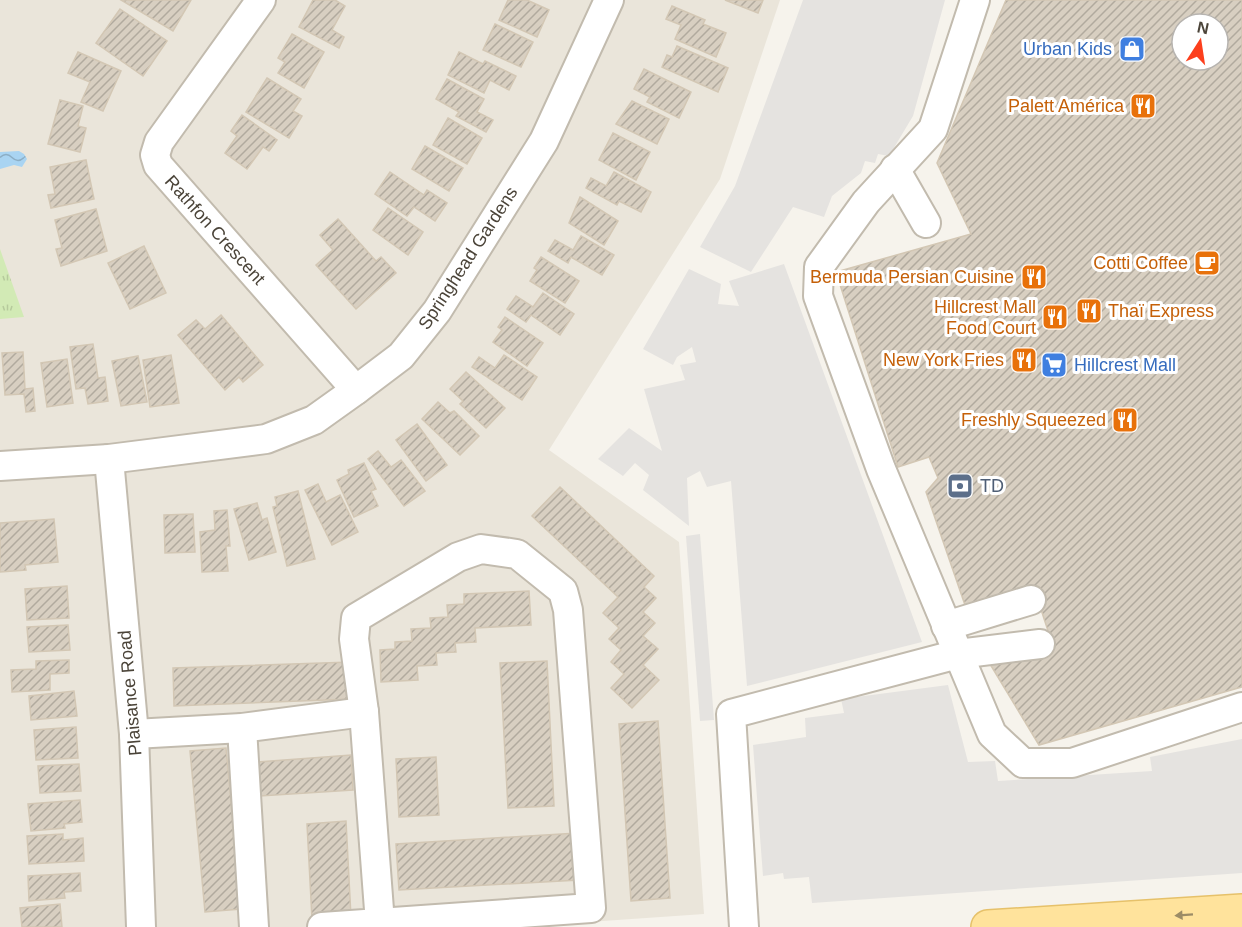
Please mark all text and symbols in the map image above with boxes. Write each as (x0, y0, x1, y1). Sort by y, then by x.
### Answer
north arrow (1170, 12, 1230, 72)
text: N (1196, 18, 1210, 37)
shop icon: Urban Kids (1117, 34, 1147, 64)
place label: Urban Kids (1023, 39, 1112, 59)
restaurant icon: Palett América (1128, 91, 1158, 121)
place label: Palett América (1008, 96, 1125, 116)
street label: Rathfon Crescent (161, 171, 269, 289)
street label: Springhead Gardens (414, 183, 522, 333)
cafe icon: Cotti Coffee (1192, 248, 1222, 278)
place label: Cotti Coffee (1093, 253, 1188, 273)
restaurant icon: Bermuda Persian Cuisine (1019, 262, 1049, 292)
place label: Bermuda Persian Cuisine (810, 267, 1014, 287)
restaurant icon: Thaï Express (1074, 296, 1104, 326)
place label: Hillcrest Mall Food Court (934, 297, 1036, 338)
place label: Thaï Express (1108, 301, 1214, 321)
restaurant icon: Hillcrest Mall Food Court (1040, 302, 1070, 332)
restaurant icon: New York Fries (1009, 345, 1039, 375)
place label: New York Fries (883, 350, 1004, 370)
supermarket icon: Hillcrest Mall (1039, 350, 1069, 380)
place label: Hillcrest Mall (1074, 355, 1176, 375)
restaurant icon: Freshly Squeezed (1110, 405, 1140, 435)
place label: Freshly Squeezed (961, 410, 1106, 430)
bank icon: TD (945, 471, 975, 501)
place label: TD (980, 476, 1004, 496)
street label: Plaisance Road (115, 629, 145, 757)
one-way arrow (1174, 910, 1193, 920)

